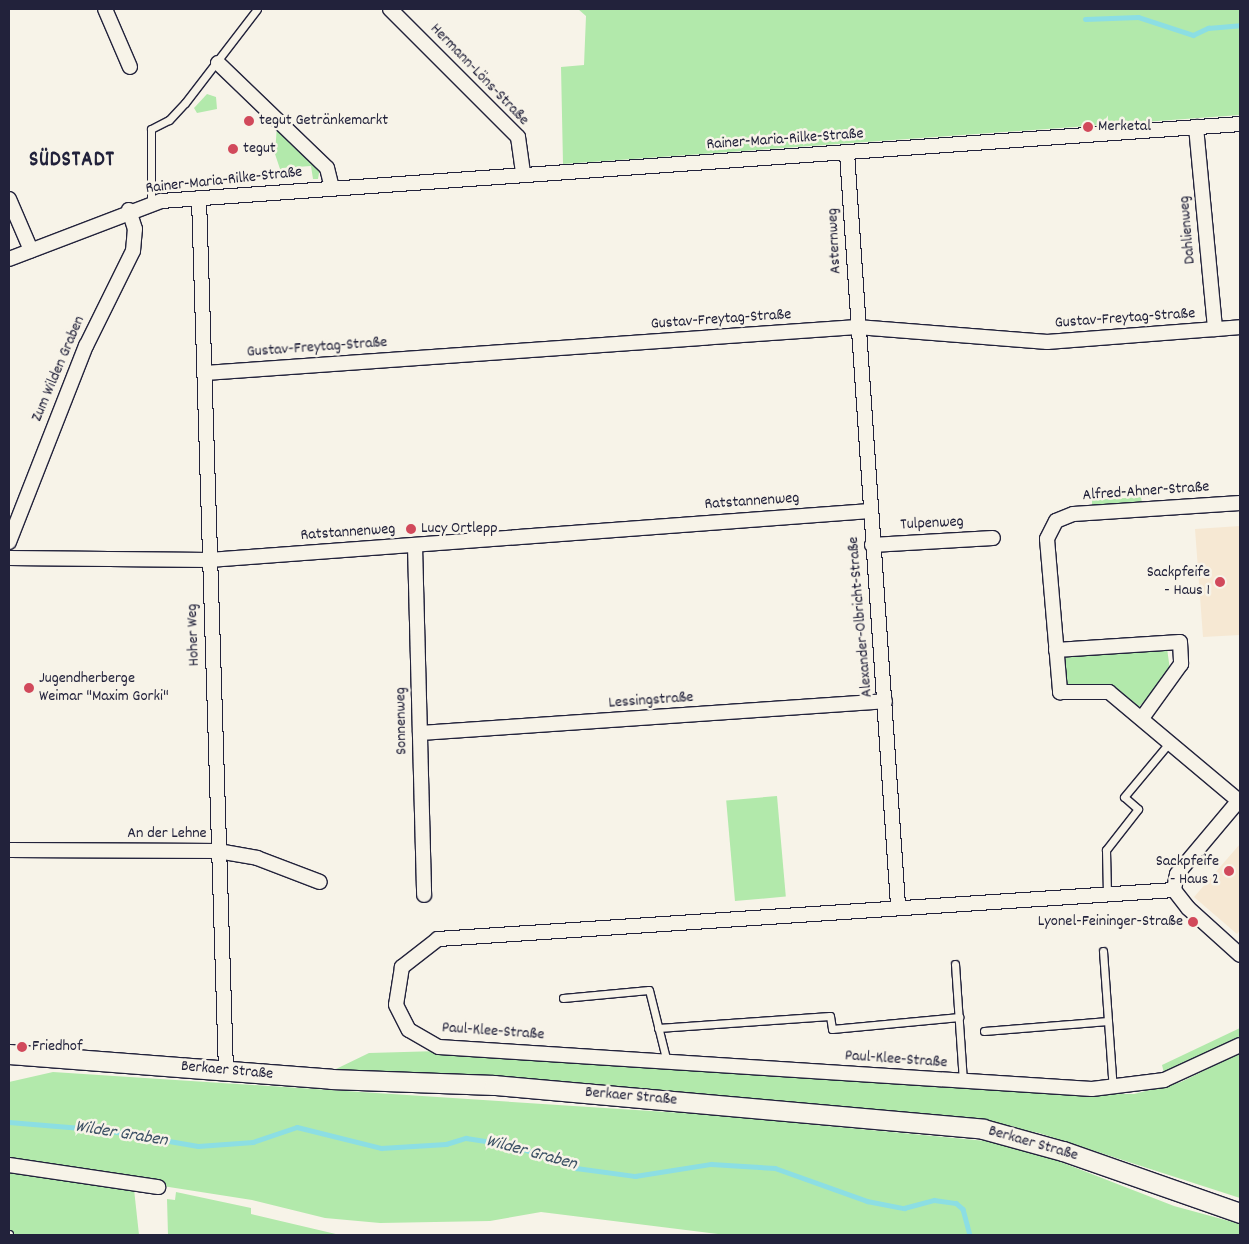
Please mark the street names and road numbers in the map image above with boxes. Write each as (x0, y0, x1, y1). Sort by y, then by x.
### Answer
street label: Hermann-Löns-Straße (425, 20, 533, 130)
street label: Rainer-Maria-Rilke-Straße (706, 125, 864, 155)
street label: Rainer-Maria-Rilke-Straße (145, 163, 303, 199)
street label: Dahlienweg (1175, 195, 1201, 265)
street label: Asternweg (824, 207, 846, 275)
street label: Gustav-Freytag-Straße (1054, 305, 1196, 333)
street label: Gustav-Freytag-Straße (650, 306, 792, 334)
street label: Zum Wilden Graben (28, 313, 90, 425)
street label: Gustav-Freytag-Straße (246, 334, 388, 362)
street label: Alfred-Ahner-Straße (1082, 478, 1210, 506)
street label: Ratstannenweg (704, 489, 800, 515)
street label: Tulpenweg (900, 513, 964, 535)
street label: Ratstannenweg (300, 520, 396, 546)
street label: Alexander-Olbricht-Straße (844, 536, 878, 698)
street label: Hoher Weg (183, 603, 205, 667)
street label: Sonnenweg (392, 687, 412, 755)
street label: Lessingstraße (608, 688, 694, 714)
street label: An der Lehne (127, 824, 207, 844)
street label: Paul-Klee-Straße (441, 1019, 545, 1045)
street label: Paul-Klee-Straße (844, 1047, 948, 1073)
street label: Berkaer Straße (180, 1057, 274, 1085)
street label: Berkaer Straße (584, 1083, 678, 1111)
street label: Berkaer Straße (986, 1122, 1080, 1166)

